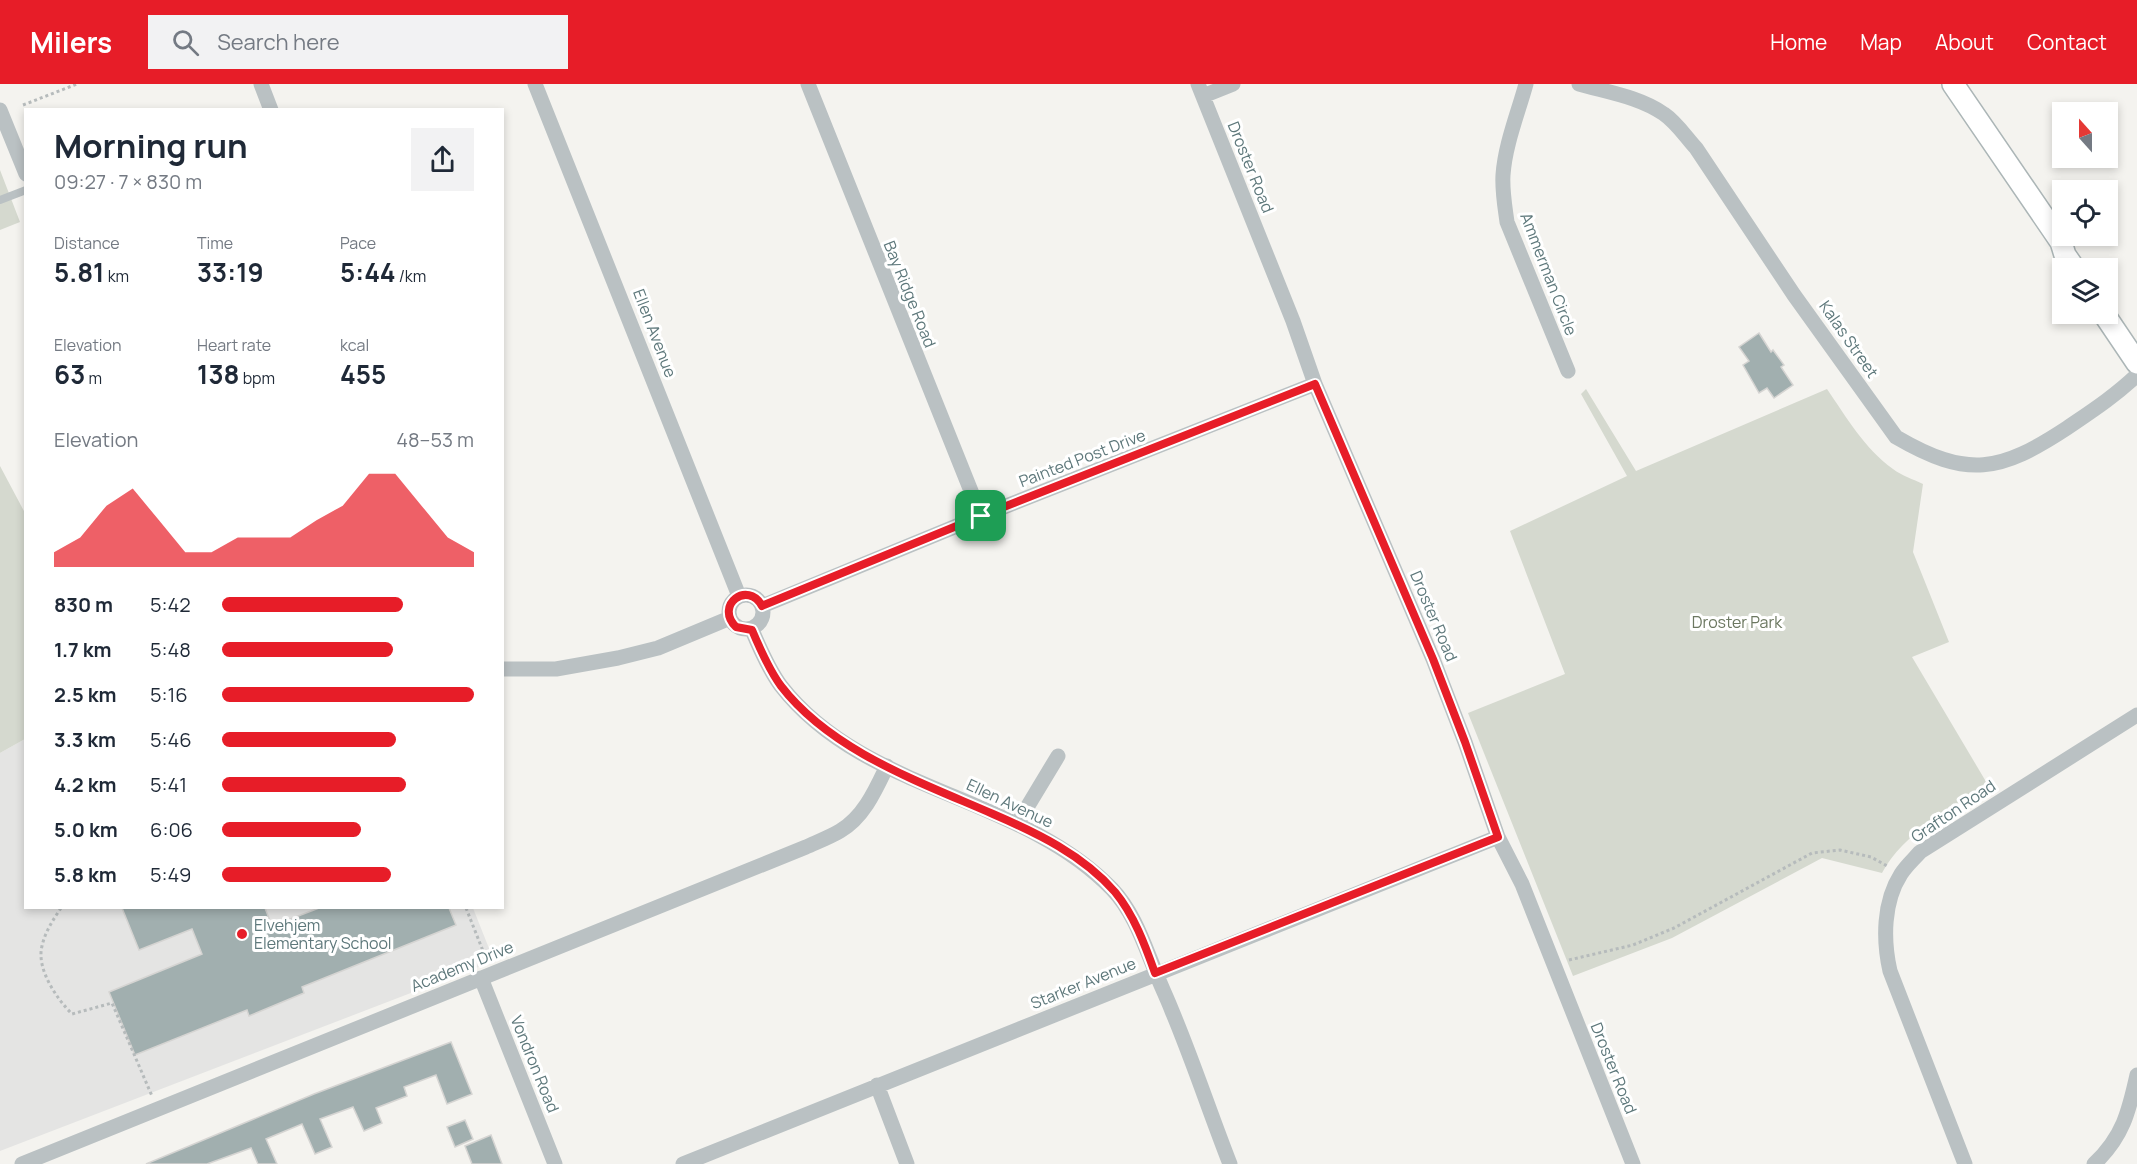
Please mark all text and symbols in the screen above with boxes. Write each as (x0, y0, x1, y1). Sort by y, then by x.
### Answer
search box (148, 15, 568, 69)
text: Milers (30, 23, 112, 61)
icon: search (169, 26, 202, 59)
text: Search here (217, 27, 340, 57)
text: Home (1770, 28, 1827, 56)
text: Map (1860, 28, 1902, 56)
text: About (1935, 28, 1994, 56)
text: Contact (2027, 28, 2107, 56)
north arrow (2052, 102, 2118, 168)
map controls (2052, 102, 2118, 324)
street label: Droster Road (1223, 118, 1279, 216)
text: Morning run (54, 123, 248, 168)
button: share (411, 128, 474, 191)
text: 09:27 · 7 × 830 m (54, 168, 202, 195)
button: locate (2052, 180, 2118, 246)
street label: Ammerman Circle (1515, 209, 1583, 339)
text: Distance (54, 232, 120, 254)
text: Time (197, 232, 233, 254)
text: Pace (340, 232, 376, 254)
street label: Bay Ridge Road (879, 237, 941, 351)
text: 5.81 (54, 254, 104, 290)
text: 33:19 (197, 254, 264, 290)
text: 5:44 (340, 254, 395, 290)
button: layers (2052, 258, 2118, 324)
text: km (104, 265, 129, 287)
text: /km (395, 265, 426, 287)
street label: Ellen Avenue (628, 286, 682, 380)
street label: Kalas Street (1814, 296, 1884, 382)
text: Elevation (54, 334, 122, 356)
text: Heart rate (197, 334, 271, 356)
text: kcal (340, 334, 369, 356)
text: 63 (54, 356, 85, 392)
text: 138 (197, 356, 239, 392)
text: 455 (340, 356, 386, 392)
text: m (85, 367, 102, 389)
text: bpm (239, 367, 275, 389)
street label: Painted Post Drive (1016, 424, 1148, 492)
text: Elevation (54, 426, 138, 453)
text: 48–53 m (396, 426, 474, 453)
pin (955, 490, 1006, 541)
icon: arrive (964, 499, 997, 532)
street label: Droster Road (1405, 567, 1463, 665)
text: 830 m (54, 591, 113, 618)
text: 5:42 (150, 591, 191, 618)
park label: Droster Park (1692, 611, 1783, 633)
text: 1.7 km (54, 636, 111, 663)
text: 5:48 (150, 636, 191, 663)
text: 2.5 km (54, 681, 116, 708)
text: 5:16 (150, 681, 188, 708)
text: 3.3 km (54, 726, 116, 753)
text: 5:46 (150, 726, 192, 753)
text: 4.2 km (54, 771, 117, 798)
text: 5:41 (150, 771, 187, 798)
street label: Ellen Avenue (963, 773, 1057, 833)
street label: Grafton Road (1906, 775, 2000, 847)
text: 5.0 km (54, 816, 118, 843)
text: 6:06 (150, 816, 193, 843)
text: 5.8 km (54, 861, 117, 888)
text: 5:49 (150, 861, 192, 888)
place label: Elvehjem Elementary School (254, 914, 392, 954)
marker: Elvehjem Elementary School (235, 927, 249, 941)
street label: Academy Drive (407, 935, 517, 997)
street label: Starker Avenue (1027, 952, 1139, 1014)
street label: Vondron Road (506, 1012, 564, 1116)
street label: Droster Road (1586, 1019, 1642, 1117)

